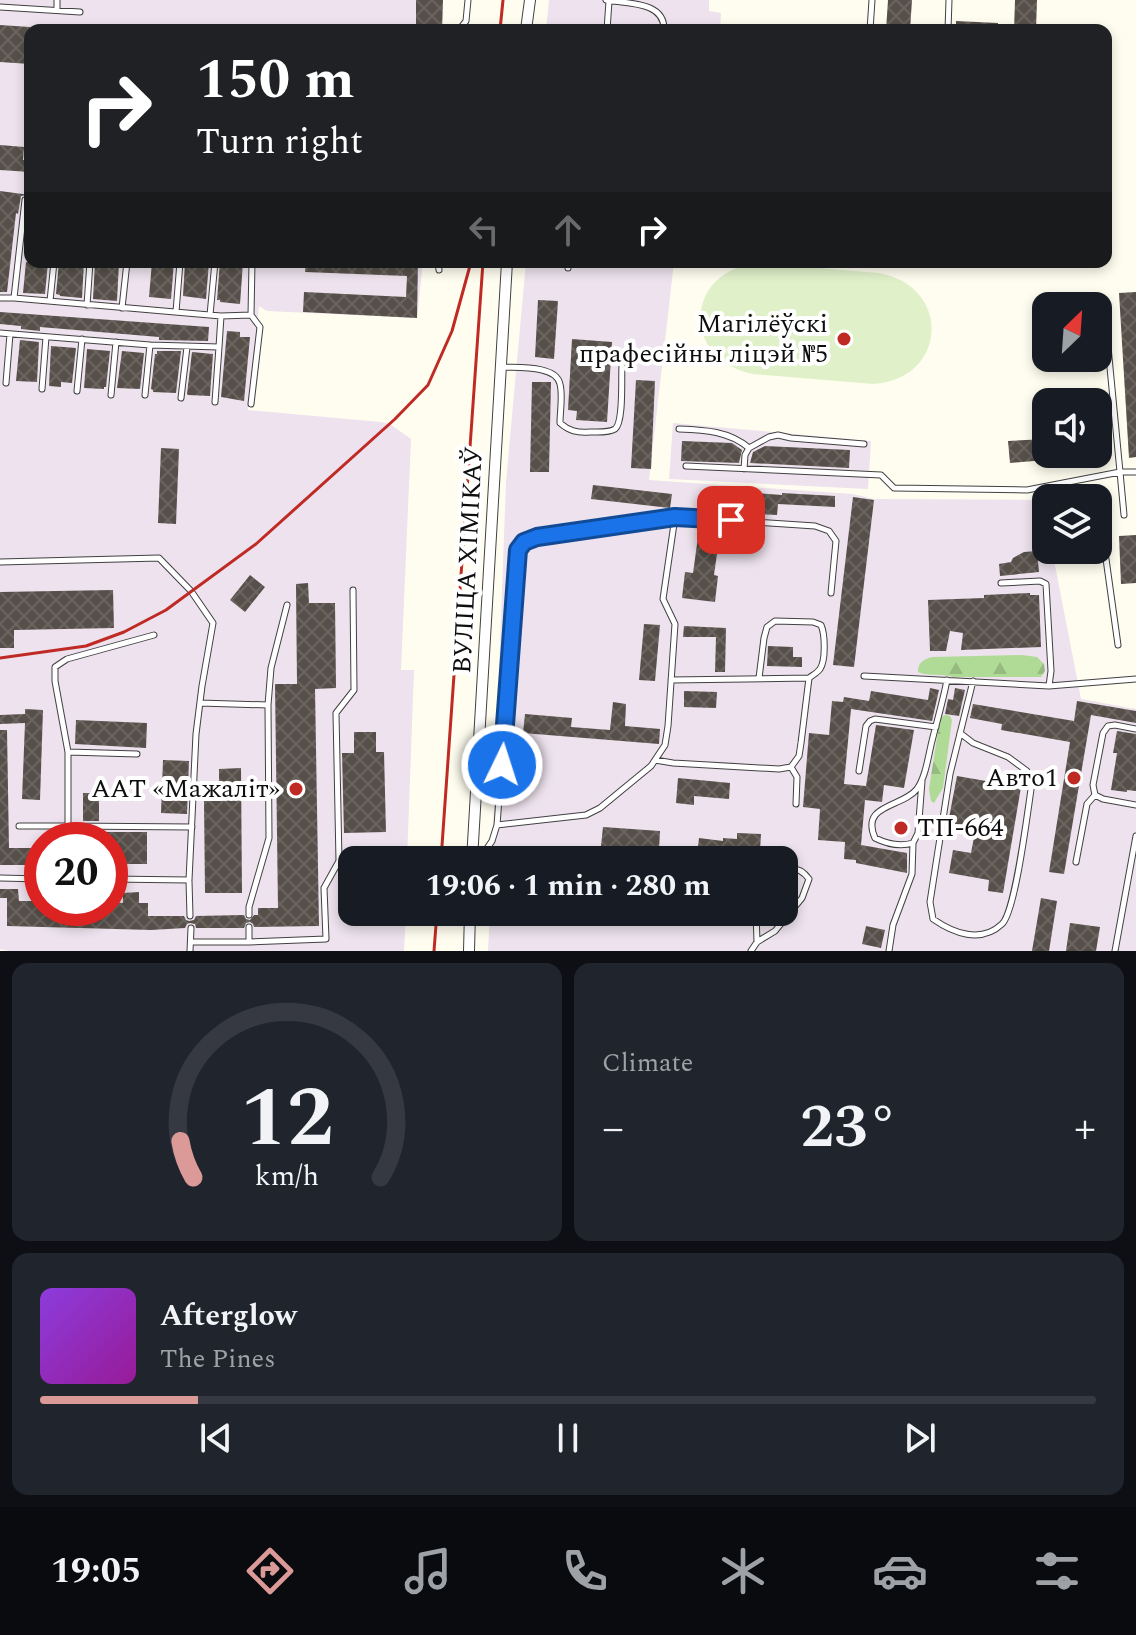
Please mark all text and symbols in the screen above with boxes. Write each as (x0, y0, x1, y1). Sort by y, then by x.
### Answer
text: 150 m (196, 38, 355, 123)
icon: right (64, 56, 168, 160)
text: Turn right (196, 115, 363, 170)
icon: left (462, 208, 506, 252)
icon: ahead (546, 208, 590, 252)
icon: right (630, 208, 674, 252)
north arrow (1032, 292, 1112, 372)
map controls (1032, 292, 1112, 564)
place label: Магілёўскі прафесійны ліцэй №5 (579, 304, 828, 374)
marker: Магілёўскі прафесійны ліцэй №5 (835, 330, 853, 348)
button: sound (1032, 388, 1112, 468)
street label: ВУЛІЦА ХІМІКАЎ (442, 445, 494, 675)
button: layers (1032, 484, 1112, 564)
pin (697, 486, 765, 554)
icon: arrive (709, 498, 753, 542)
position arrow (460, 723, 544, 807)
place label: Авто1 (986, 758, 1058, 798)
place label: ААТ «Мажаліт» (91, 769, 280, 809)
marker: Авто1 (1065, 769, 1083, 787)
marker: ААТ «Мажаліт» (287, 780, 305, 798)
place label: ТП-664 (917, 808, 1004, 848)
marker: ТП-664 (892, 819, 910, 837)
speed limit sign: 20 (24, 822, 128, 926)
text: 19:06 · 1 min · 280 m (425, 863, 711, 909)
text: Climate (602, 1043, 693, 1083)
text: 12 (240, 1056, 334, 1183)
text: 23° (800, 1082, 898, 1174)
text: − (602, 1095, 624, 1162)
text: + (1074, 1095, 1096, 1162)
text: km/h (255, 1155, 319, 1198)
text: Afterglow (160, 1293, 297, 1339)
text: The Pines (160, 1339, 275, 1379)
icon: previous (194, 1416, 238, 1460)
icon: pause (546, 1416, 590, 1460)
icon: next (898, 1416, 942, 1460)
icon: directions (242, 1543, 298, 1599)
icon: music (400, 1543, 456, 1599)
icon: phone (557, 1543, 613, 1599)
icon: climate (715, 1543, 771, 1599)
icon: car (872, 1543, 928, 1599)
icon: filters (1029, 1543, 1085, 1599)
text: 19:05 (51, 1544, 141, 1599)

